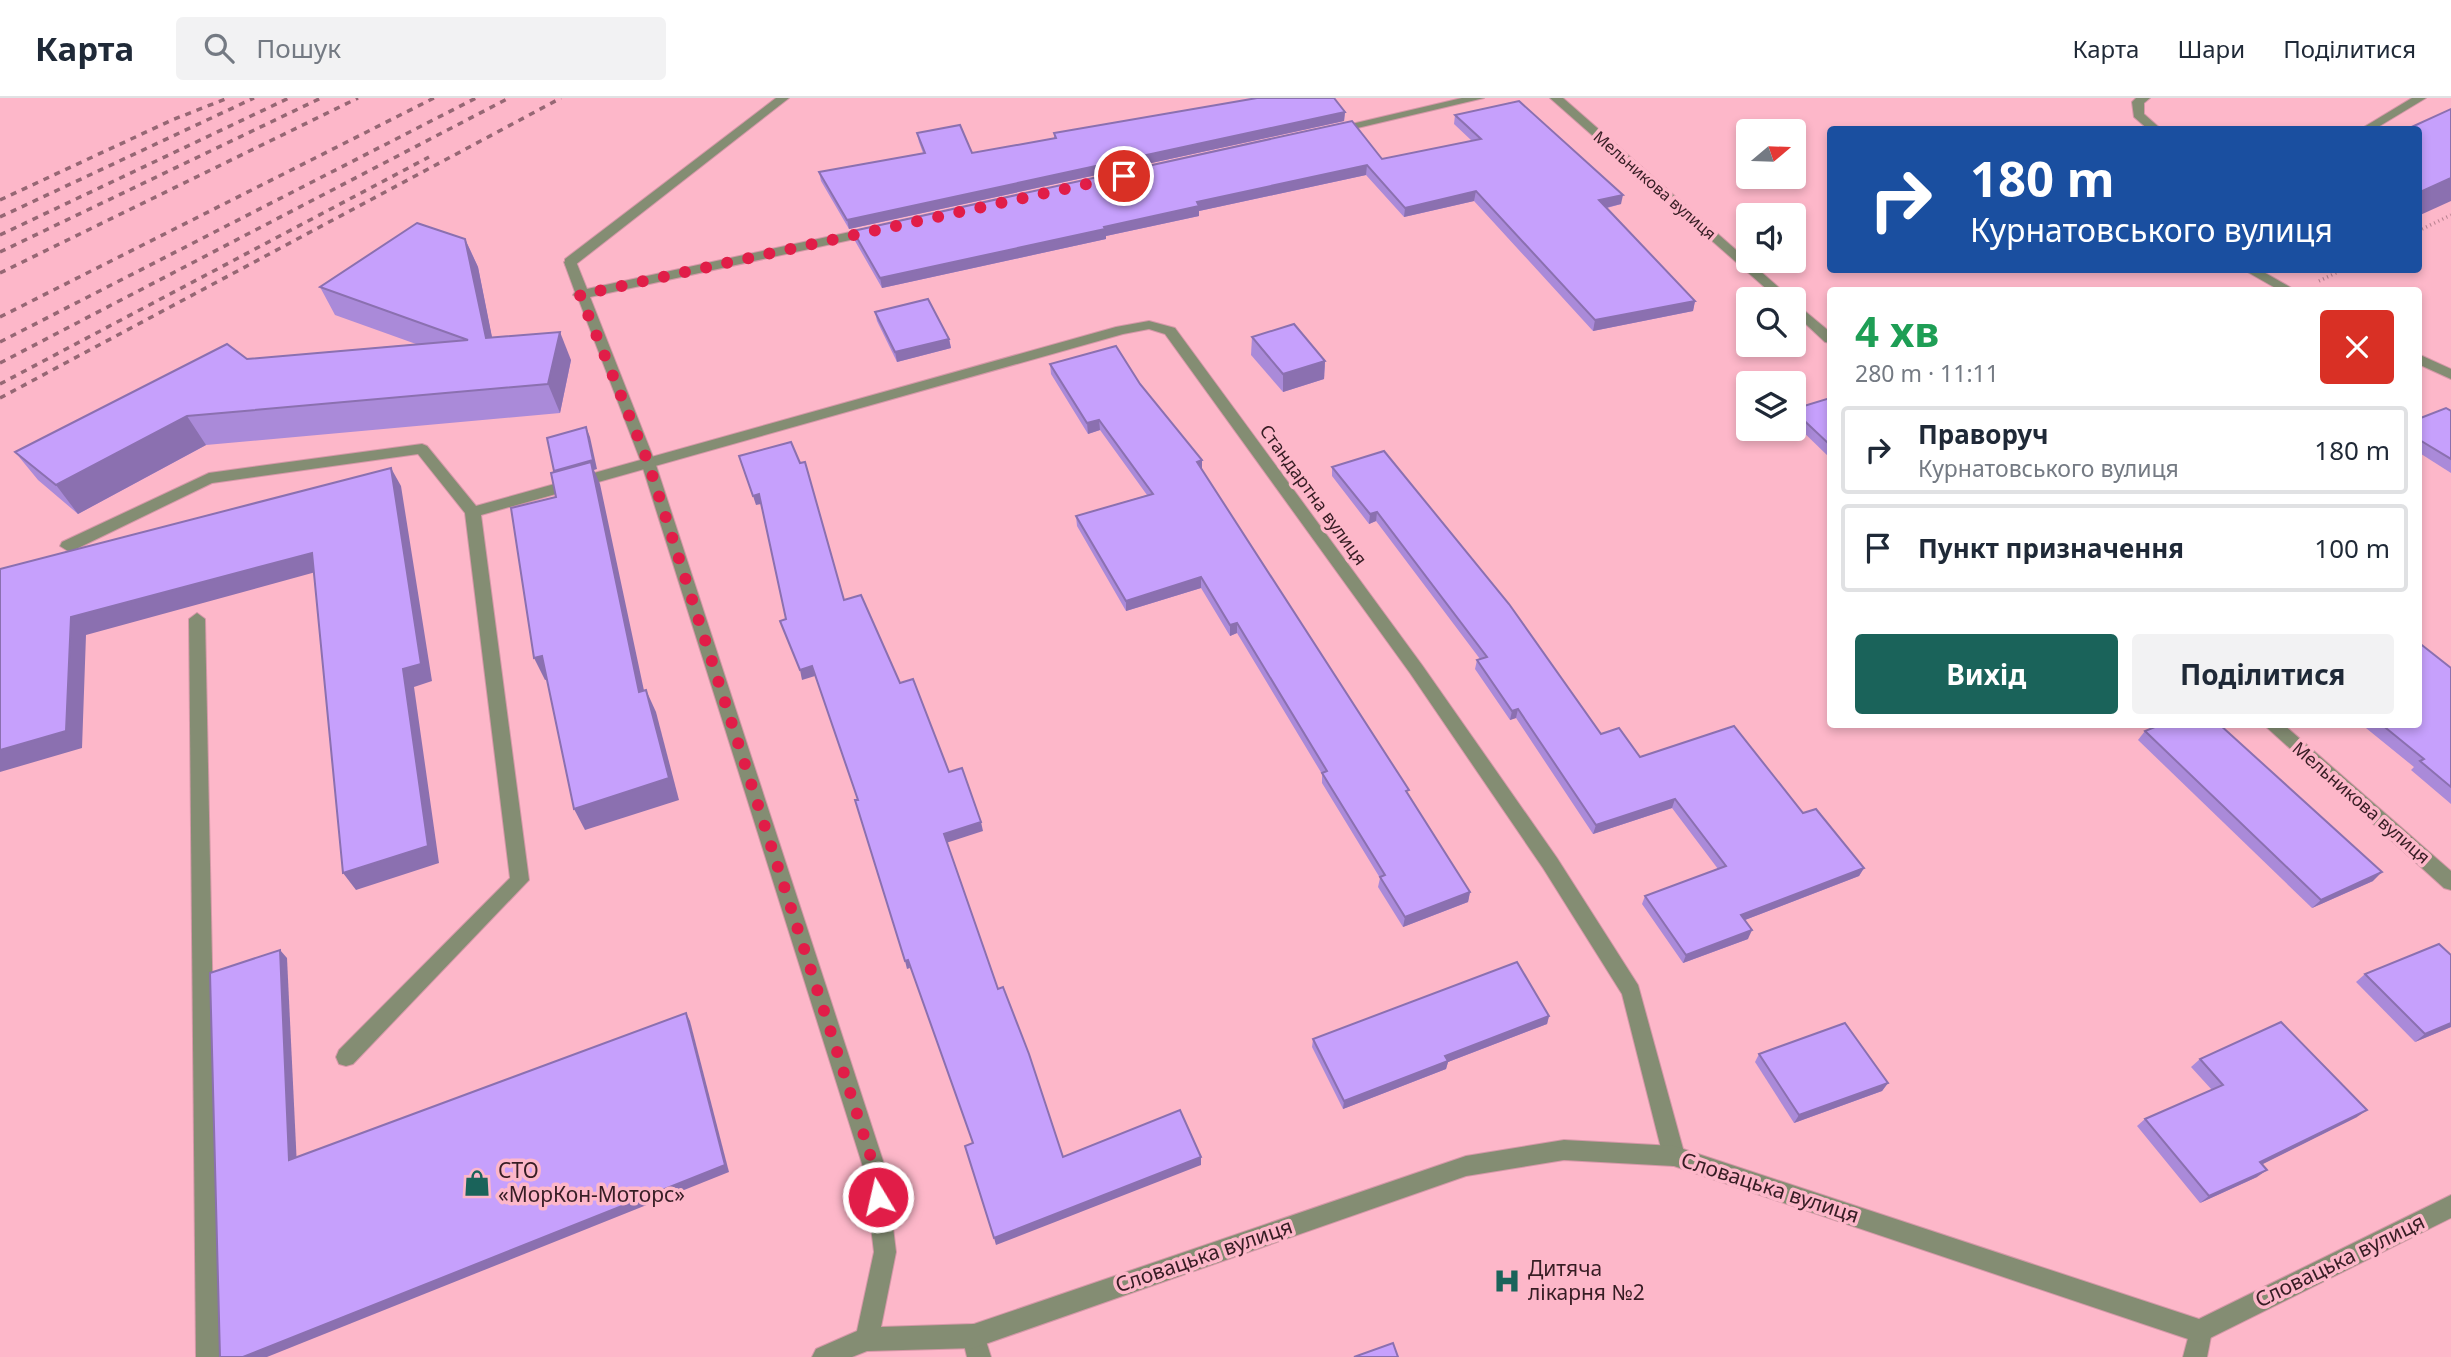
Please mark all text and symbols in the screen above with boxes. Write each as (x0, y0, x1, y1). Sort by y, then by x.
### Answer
search box (176, 17, 666, 80)
text: Карта (35, 26, 134, 71)
icon: search (200, 29, 238, 67)
text: Пошук (256, 30, 341, 66)
text: Карта (2072, 32, 2139, 65)
text: Шари (2177, 32, 2245, 65)
text: Поділитися (2283, 32, 2416, 65)
north arrow (1736, 119, 1806, 189)
map controls (1736, 119, 1806, 441)
street label: Мельникова вулиця (1589, 126, 1721, 244)
text: 180 m (1970, 145, 2115, 211)
pin (1094, 146, 1154, 206)
icon: right (1855, 154, 1946, 245)
icon: arrive (1105, 157, 1143, 195)
button: sound (1736, 203, 1806, 273)
text: Курнатовського вулиця (1970, 208, 2333, 251)
button: search (1736, 287, 1806, 357)
text: 4 хв (1855, 302, 1939, 359)
button: close (2320, 310, 2394, 384)
text: 280 m · 11:11 (1855, 357, 1999, 389)
button: layers (1736, 371, 1806, 441)
text: Праворуч (1918, 416, 2049, 452)
street label: Стандартна вулиця (1255, 419, 1373, 569)
icon: right (1859, 431, 1897, 469)
text: 180 m (2314, 432, 2390, 468)
text: Курнатовського вулиця (1918, 452, 2179, 484)
icon: arrive (1859, 529, 1897, 567)
text: Пункт призначення (1918, 530, 2184, 566)
text: 100 m (2314, 530, 2390, 566)
button: Вихід (1855, 634, 2118, 714)
button: Поділитися (2132, 634, 2394, 714)
street label: Мельникова вулиця (2288, 736, 2436, 869)
street label: Словацька вулиця (1678, 1145, 1863, 1229)
place label: СТО «МорКон-Моторс» (498, 1156, 685, 1208)
position arrow (841, 1160, 915, 1234)
shop icon: СТО «МорКон-Моторс» (462, 1168, 492, 1198)
street label: Словацька вулиця (2250, 1207, 2429, 1313)
street label: Словацька вулиця (1111, 1212, 1296, 1298)
place label: Дитяча лікарня №2 (1528, 1254, 1645, 1306)
hospital icon: Дитяча лікарня №2 (1492, 1266, 1522, 1296)

